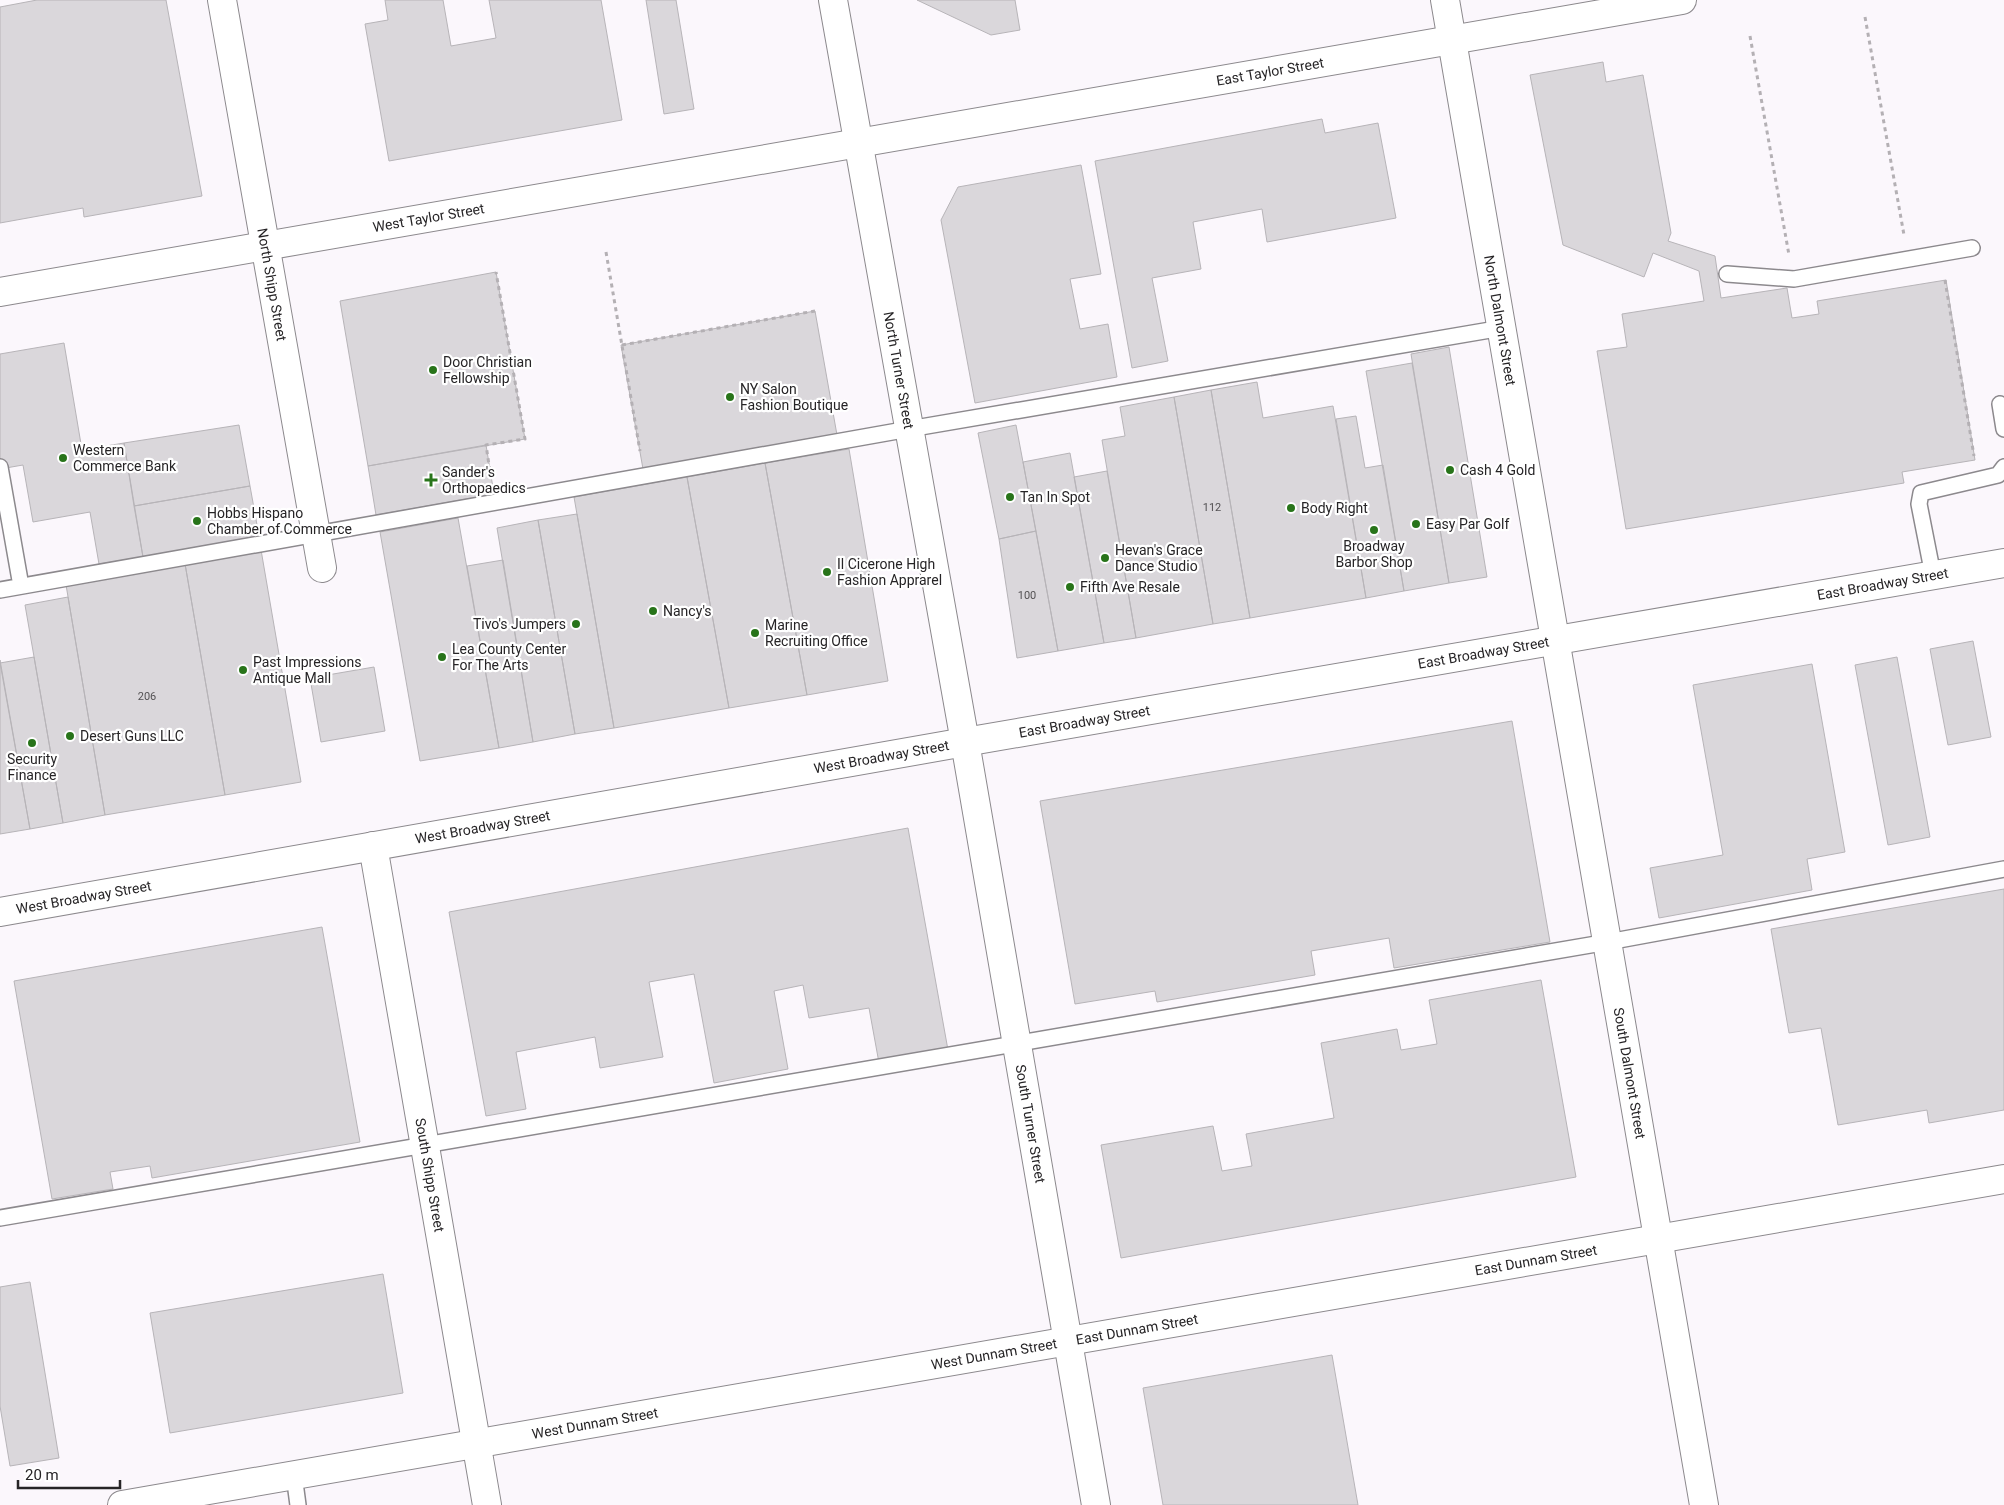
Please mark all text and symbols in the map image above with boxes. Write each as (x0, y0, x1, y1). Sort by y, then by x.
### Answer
street label: East Taylor Street (1215, 54, 1325, 89)
street label: West Taylor Street (372, 200, 486, 235)
street label: North Shipp Street (254, 227, 290, 343)
street label: North Dalmont Street (1481, 254, 1519, 387)
street label: North Turner Street (881, 310, 917, 431)
place label: Door Christian Fellowship (443, 354, 532, 386)
marker: Door Christian Fellowship (427, 364, 439, 376)
place label: NY Salon Fashion Boutique (740, 381, 848, 413)
marker: NY Salon Fashion Boutique (724, 391, 736, 403)
place label: Western Commerce Bank (73, 442, 177, 474)
marker: Western Commerce Bank (57, 452, 69, 464)
place label: Cash 4 Gold (1460, 462, 1535, 478)
place label: Sander's Orthopaedics (442, 464, 526, 496)
marker: Cash 4 Gold (1444, 464, 1456, 476)
marker: Sander's Orthopaedics (424, 473, 438, 487)
place label: Tan In Spot (1020, 489, 1091, 505)
marker: Tan In Spot (1004, 491, 1016, 503)
place label: Body Right (1301, 500, 1368, 516)
house number: 112 (1203, 501, 1221, 514)
marker: Body Right (1285, 502, 1297, 514)
place label: Hobbs Hispano Chamber of Commerce (207, 505, 352, 537)
marker: Hobbs Hispano Chamber of Commerce (191, 515, 203, 527)
place label: Easy Par Golf (1426, 516, 1509, 532)
marker: Easy Par Golf (1410, 518, 1422, 530)
marker: Broadway Barbor Shop (1368, 524, 1380, 536)
place label: Broadway Barbor Shop (1335, 538, 1413, 570)
place label: Hevan's Grace Dance Studio (1115, 542, 1203, 574)
marker: Hevan's Grace Dance Studio (1099, 552, 1111, 564)
place label: Il Cicerone High Fashion Apprarel (837, 556, 942, 588)
street label: East Broadway Street (1816, 565, 1950, 603)
marker: Il Cicerone High Fashion Apprarel (821, 566, 833, 578)
place label: Fifth Ave Resale (1080, 579, 1180, 595)
marker: Fifth Ave Resale (1064, 581, 1076, 593)
house number: 100 (1018, 589, 1036, 602)
place label: Nancy's (663, 603, 712, 619)
marker: Nancy's (647, 605, 659, 617)
place label: Tivo's Jumpers (473, 616, 566, 632)
place label: Marine Recruiting Office (765, 617, 868, 649)
marker: Tivo's Jumpers (570, 618, 582, 630)
marker: Marine Recruiting Office (749, 627, 761, 639)
street label: East Broadway Street (1417, 633, 1551, 672)
place label: Lea County Center For The Arts (452, 641, 567, 673)
marker: Lea County Center For The Arts (436, 651, 448, 663)
place label: Past Impressions Antique Mall (253, 654, 361, 686)
marker: Past Impressions Antique Mall (237, 664, 249, 676)
house number: 206 (138, 690, 156, 703)
street label: East Broadway Street (1018, 702, 1152, 741)
place label: Desert Guns LLC (80, 728, 184, 744)
marker: Desert Guns LLC (64, 730, 76, 742)
marker: Security Finance (26, 737, 38, 749)
street label: West Broadway Street (813, 737, 951, 776)
place label: Security Finance (7, 751, 57, 783)
street label: West Broadway Street (414, 807, 552, 847)
street label: West Broadway Street (15, 877, 153, 917)
street label: South Dalmont Street (1611, 1006, 1649, 1141)
street label: South Turner Street (1012, 1063, 1049, 1185)
street label: South Shipp Street (412, 1117, 448, 1234)
street label: East Dunnam Street (1474, 1242, 1599, 1279)
street label: East Dunnam Street (1075, 1311, 1200, 1348)
street label: West Dunnam Street (930, 1335, 1059, 1373)
street label: West Dunnam Street (531, 1404, 660, 1442)
scale bar (18, 1458, 120, 1490)
text: 20 m (25, 1466, 59, 1484)

